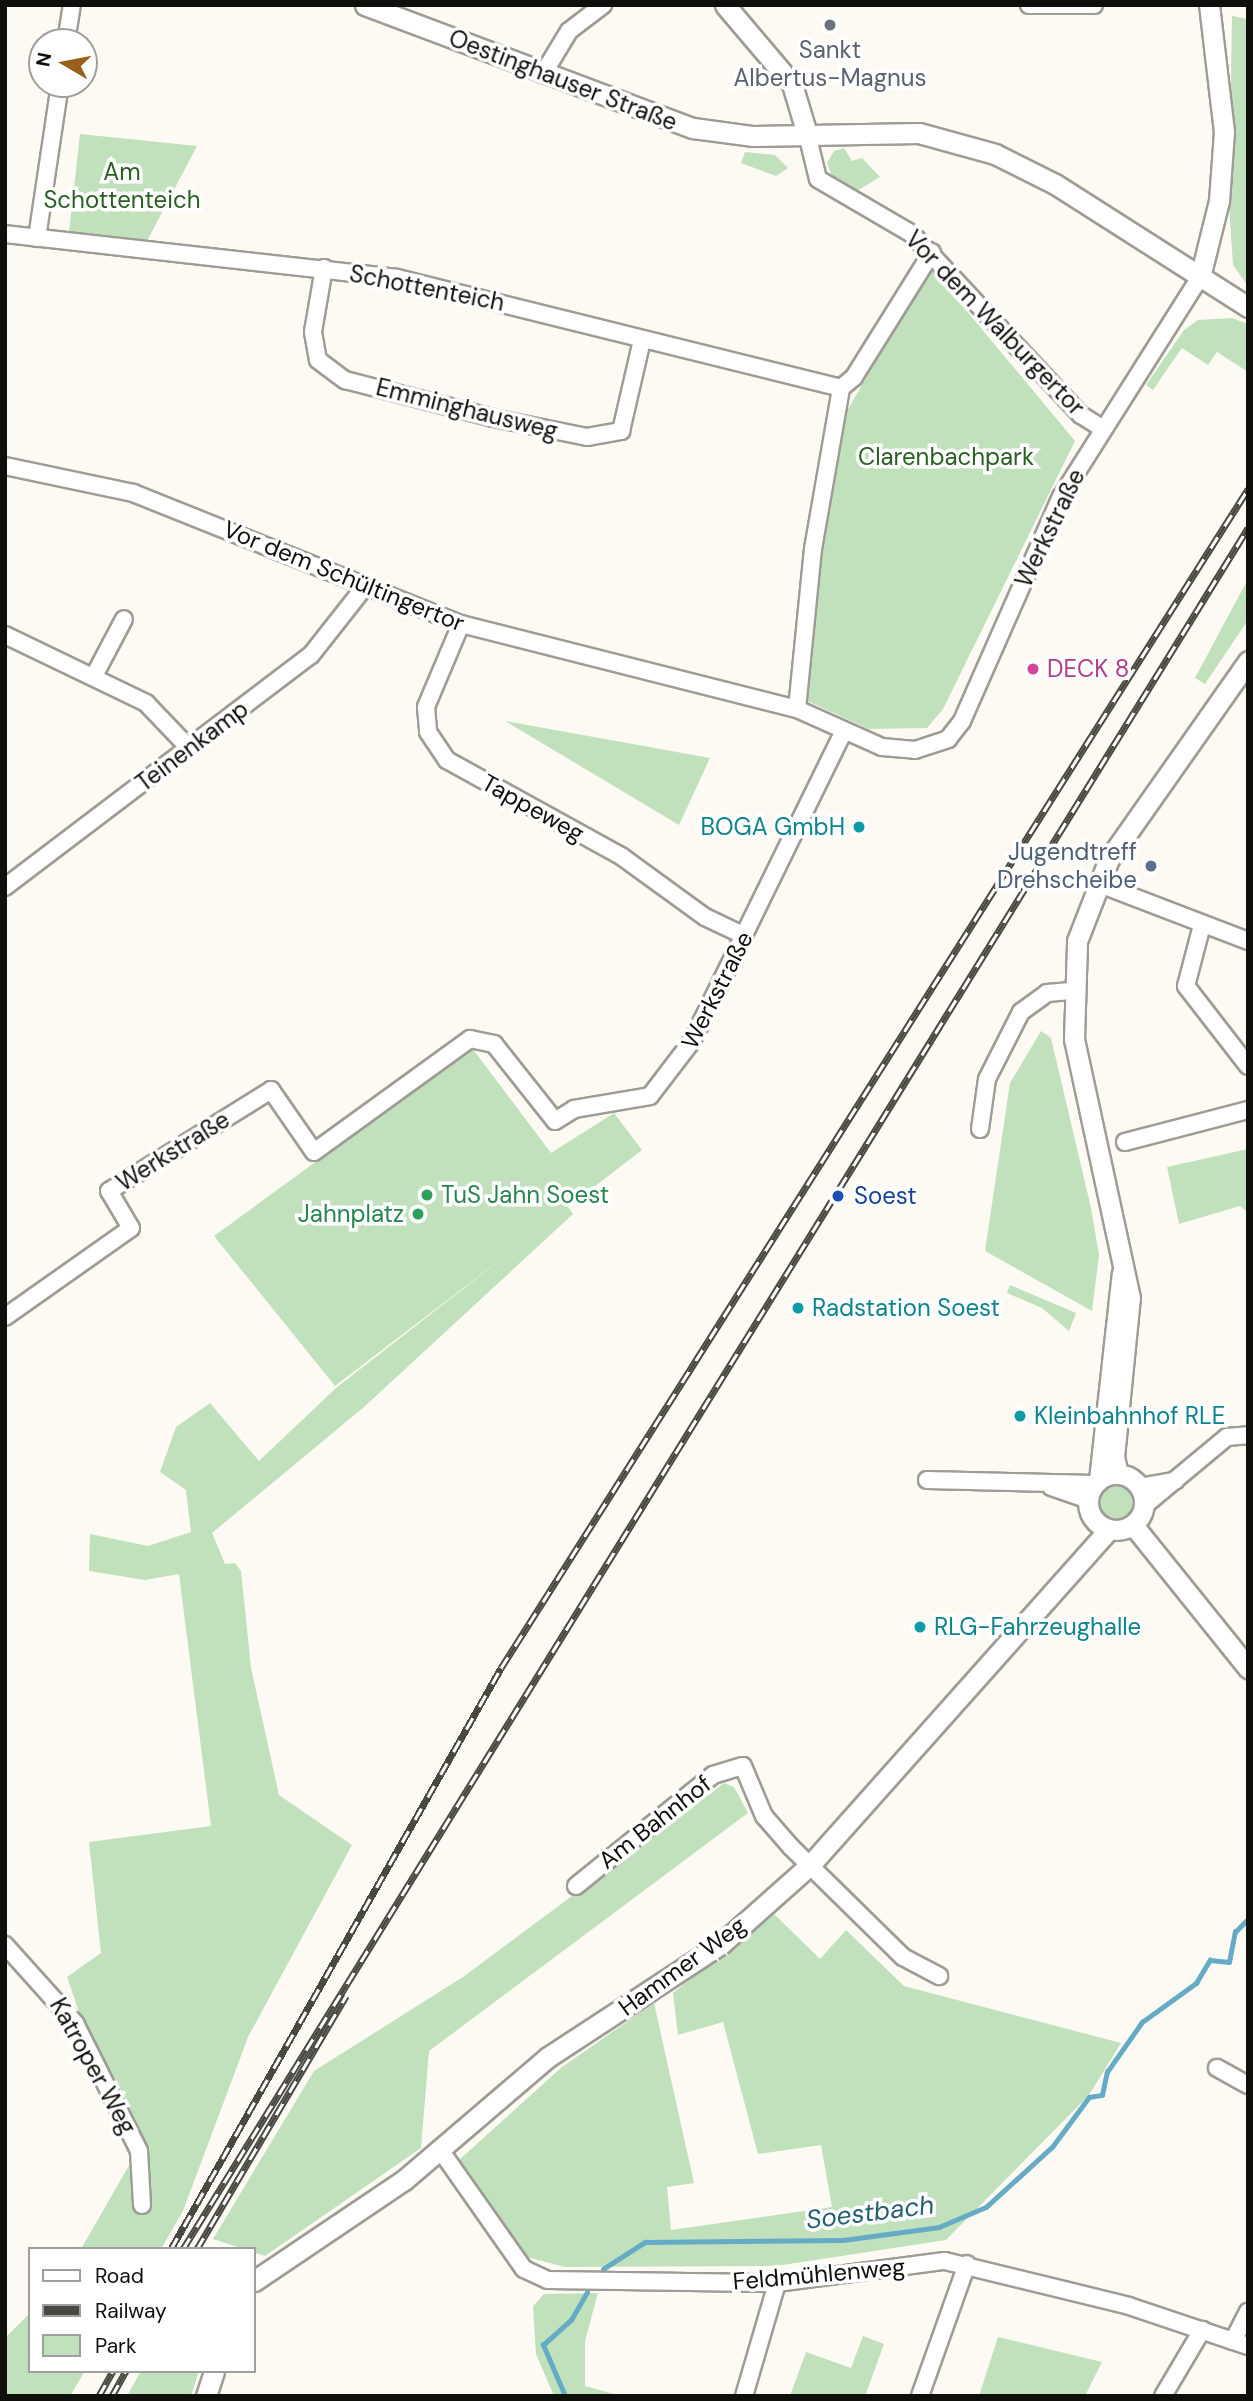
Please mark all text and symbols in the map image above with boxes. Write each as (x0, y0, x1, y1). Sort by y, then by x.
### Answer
marker: Sankt Albertus-Magnus (822, 17, 838, 33)
street label: Oestinghauser Straße (445, 23, 681, 137)
north arrow (28, 28, 98, 98)
place label: Sankt Albertus-Magnus (733, 36, 927, 92)
text: N (30, 51, 57, 69)
park label: Am Schottenteich (43, 158, 201, 214)
street label: Vor dem Walburgertor (899, 225, 1091, 421)
street label: Schottenteich (347, 259, 507, 317)
street label: Emminghausweg (373, 372, 561, 446)
park label: Clarenbachpark (858, 443, 1034, 471)
street label: Werkstraße (1009, 464, 1091, 592)
street label: Vor dem Schültingertor (219, 514, 469, 638)
place label: DECK 8 (1047, 655, 1129, 683)
marker: DECK 8 (1025, 661, 1041, 677)
street label: Teinenkamp (130, 694, 254, 798)
street label: Tappeweg (477, 768, 589, 848)
place label: BOGA GmbH (700, 813, 845, 841)
marker: BOGA GmbH (851, 819, 867, 835)
place label: Jugendtreff Drehscheibe (997, 838, 1137, 894)
marker: Jugendtreff Drehscheibe (1143, 858, 1159, 874)
street label: Werkstraße (675, 926, 759, 1054)
street label: Werkstraße (111, 1105, 235, 1197)
place label: TuS Jahn Soest (441, 1181, 609, 1209)
place label: Soest (854, 1182, 917, 1210)
marker: Soest (828, 1186, 848, 1206)
marker: TuS Jahn Soest (419, 1187, 435, 1203)
place label: Jahnplatz (298, 1200, 404, 1228)
marker: Jahnplatz (410, 1206, 426, 1222)
place label: Radstation Soest (812, 1294, 1000, 1322)
marker: Radstation Soest (790, 1300, 806, 1316)
place label: Kleinbahnhof RLE (1034, 1402, 1225, 1430)
marker: Kleinbahnhof RLE (1012, 1408, 1028, 1424)
place label: RLG-Fahrzeughalle (934, 1613, 1141, 1641)
marker: RLG-Fahrzeughalle (912, 1619, 928, 1635)
street label: Am Bahnhof (593, 1769, 717, 1875)
street label: Hammer Weg (613, 1910, 751, 2022)
street label: Katroper Weg (44, 1993, 142, 2139)
water label: Soestbach (804, 2190, 936, 2236)
legend (28, 2247, 256, 2373)
street label: Feldmühlenweg (732, 2252, 906, 2296)
text: Road (95, 2262, 144, 2290)
text: Railway (95, 2297, 167, 2325)
text: Park (95, 2332, 136, 2360)

